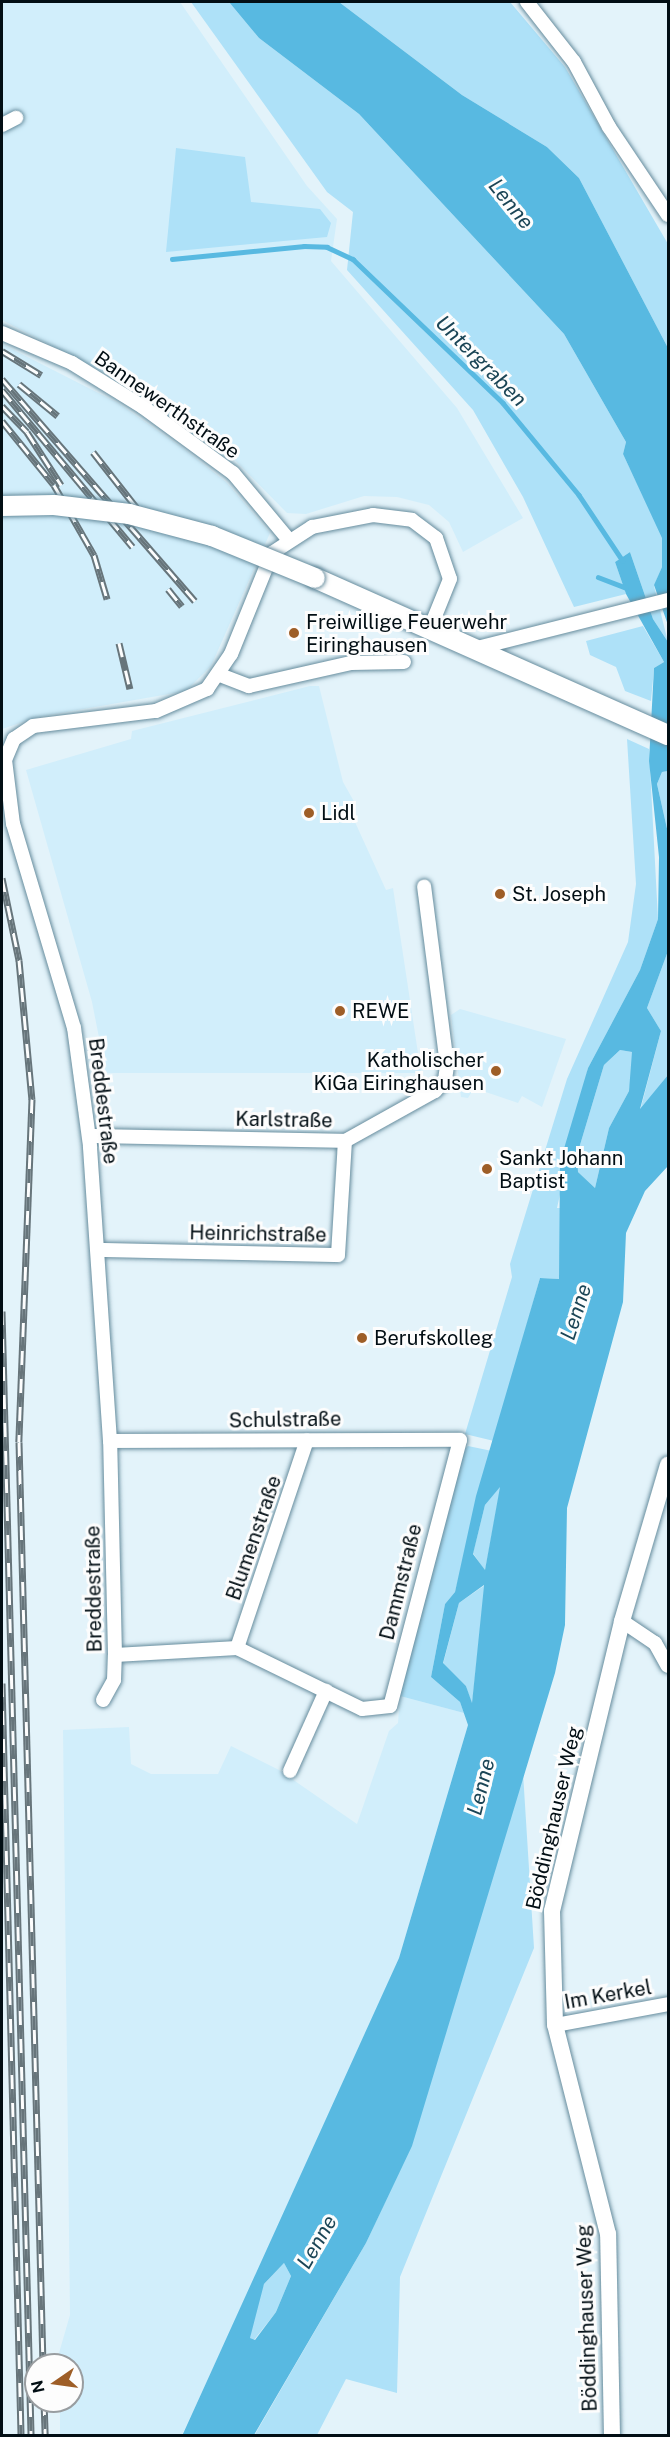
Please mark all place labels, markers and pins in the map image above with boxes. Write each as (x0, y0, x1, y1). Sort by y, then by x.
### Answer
place label: Freiwillige Feuerwehr Eiringhausen (306, 610, 507, 657)
marker: Freiwillige Feuerwehr Eiringhausen (287, 626, 301, 640)
place label: Lidl (321, 801, 356, 825)
marker: Lidl (302, 806, 316, 820)
place label: St. Joseph (512, 882, 606, 906)
marker: St. Joseph (493, 887, 507, 901)
place label: REWE (352, 999, 409, 1023)
marker: REWE (333, 1004, 347, 1018)
place label: Katholischer KiGa Eiringhausen (314, 1048, 484, 1095)
marker: Katholischer KiGa Eiringhausen (489, 1064, 503, 1078)
place label: Sankt Johann Baptist (499, 1146, 623, 1193)
marker: Sankt Johann Baptist (480, 1162, 494, 1176)
place label: Berufskolleg (374, 1326, 493, 1350)
marker: Berufskolleg (355, 1331, 369, 1345)

